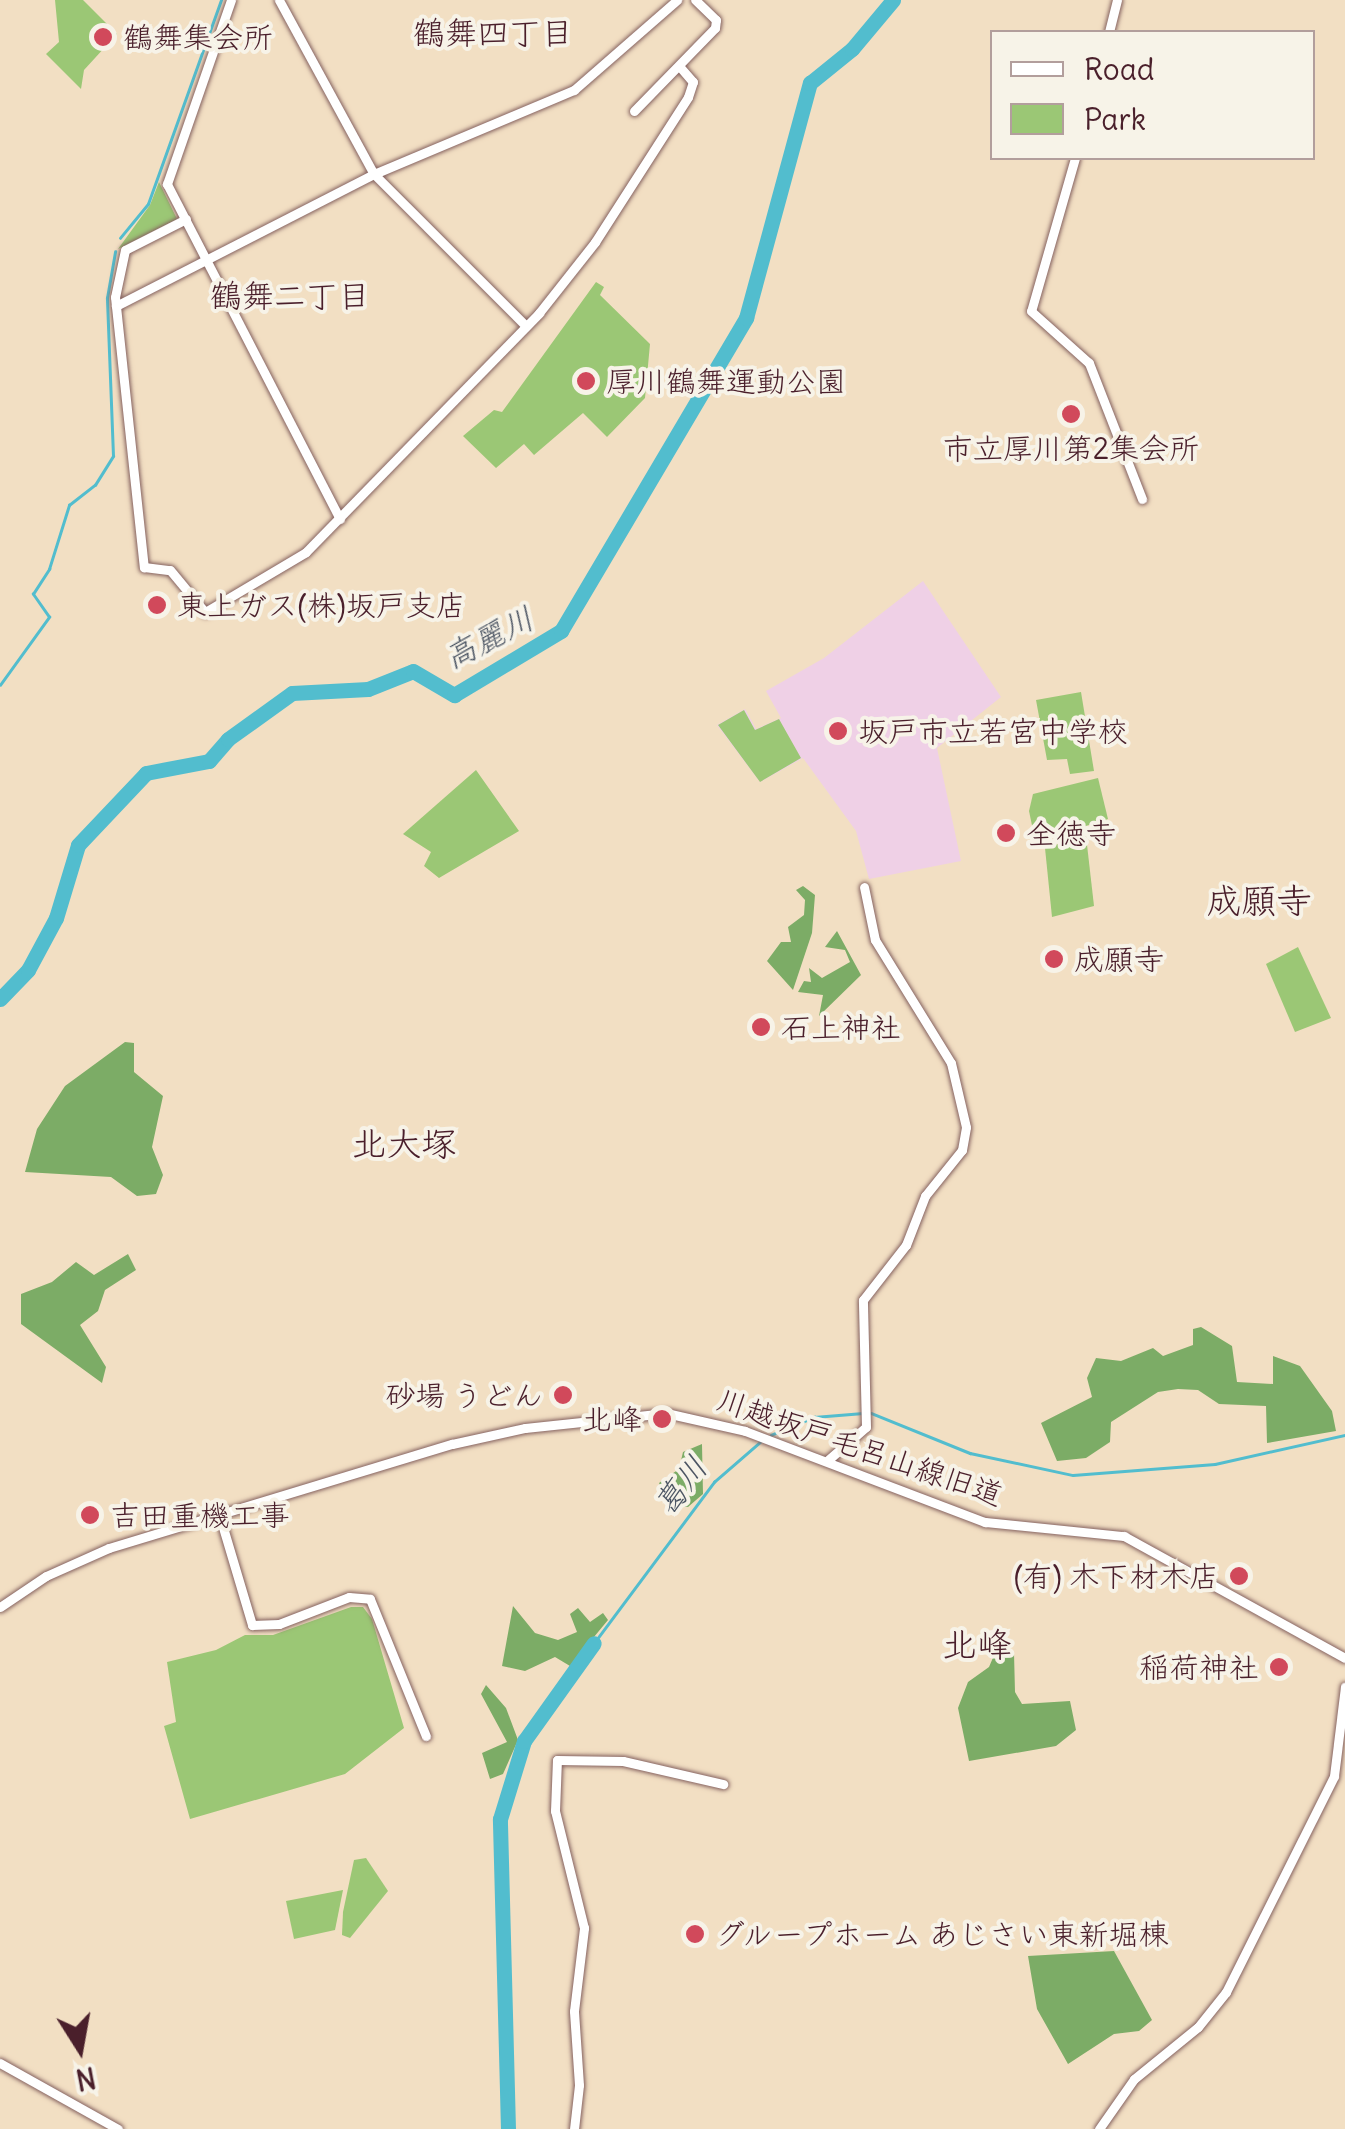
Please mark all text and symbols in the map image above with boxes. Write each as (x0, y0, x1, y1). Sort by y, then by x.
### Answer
district label: 鶴舞四丁目 (413, 14, 573, 52)
place label: 鶴舞集会所 (123, 19, 273, 55)
marker: 鶴舞集会所 (92, 26, 114, 48)
legend (990, 30, 1315, 160)
text: Road (1084, 50, 1154, 88)
text: Park (1084, 100, 1146, 138)
district label: 鶴舞二丁目 (210, 277, 370, 315)
place label: 厚川鶴舞運動公園 (606, 363, 846, 399)
marker: 厚川鶴舞運動公園 (575, 370, 597, 392)
marker: 市立厚川第2集会所 (1060, 403, 1082, 425)
place label: 市立厚川第2集会所 (943, 430, 1199, 466)
place label: 東上ガス(株)坂戸支店 (177, 587, 465, 623)
marker: 東上ガス(株)坂戸支店 (146, 594, 168, 616)
water label: 高麗川 (438, 599, 540, 677)
place label: 坂戸市立若宮中学校 (858, 713, 1128, 749)
marker: 坂戸市立若宮中学校 (827, 720, 849, 742)
place label: 全徳寺 (1026, 815, 1116, 851)
marker: 全徳寺 (995, 822, 1017, 844)
district label: 成願寺 (1207, 879, 1311, 921)
place label: 成願寺 (1074, 941, 1164, 977)
marker: 成願寺 (1043, 948, 1065, 970)
place label: 石上神社 (781, 1009, 901, 1045)
marker: 石上神社 (750, 1016, 772, 1038)
district label: 北大塚 (352, 1122, 456, 1164)
place label: 砂場 うどん (386, 1377, 543, 1413)
street label: 川越坂戸毛呂山線旧道 (712, 1381, 1008, 1513)
marker: 砂場 うどん (552, 1384, 574, 1406)
place label: 北峰 (582, 1401, 642, 1437)
marker: 北峰 (651, 1408, 673, 1430)
water label: 葛川 (646, 1449, 716, 1523)
place label: 吉田重機工事 (110, 1497, 290, 1533)
marker: 吉田重機工事 (79, 1504, 101, 1526)
place label: (有) 木下材木店 (1014, 1558, 1219, 1594)
marker: (有) 木下材木店 (1228, 1565, 1250, 1587)
district label: 北峰 (942, 1623, 1012, 1665)
place label: 稲荷神社 (1139, 1649, 1259, 1685)
marker: 稲荷神社 (1268, 1656, 1290, 1678)
place label: グループホーム あじさい東新堀棟 (715, 1916, 1173, 1952)
marker: グループホーム あじさい東新堀棟 (684, 1923, 706, 1945)
north arrow (30, 1999, 130, 2099)
text: N (73, 2059, 99, 2098)

